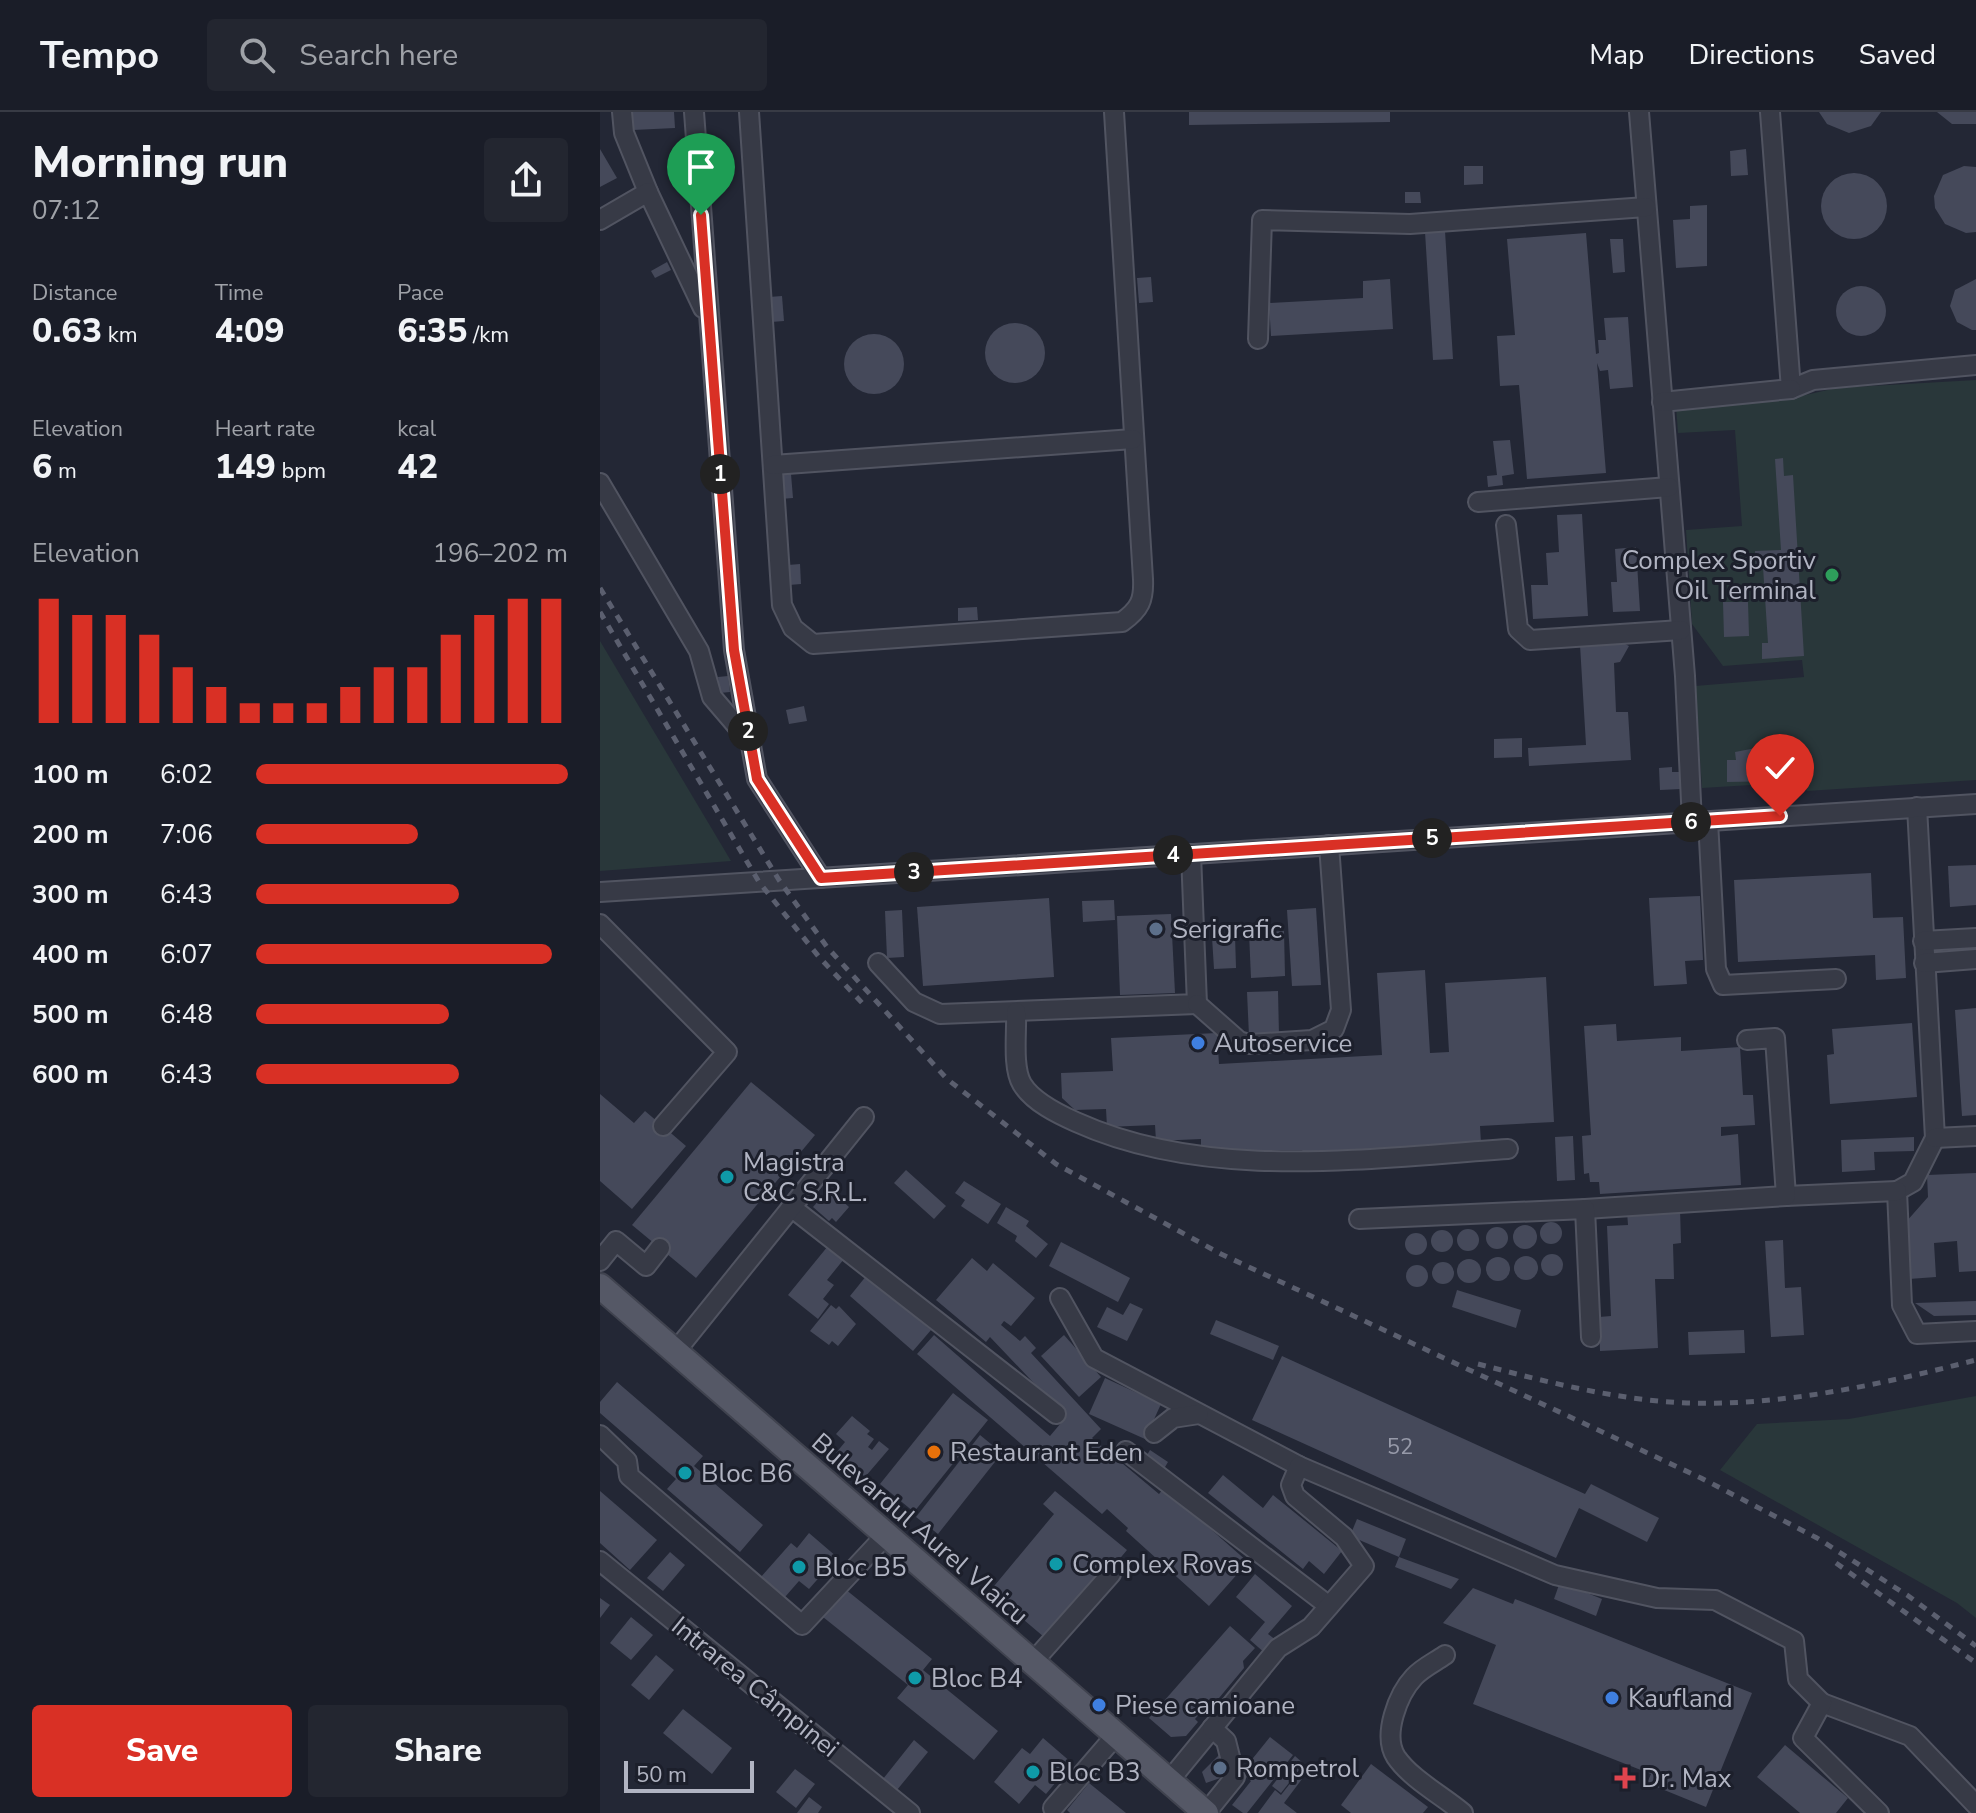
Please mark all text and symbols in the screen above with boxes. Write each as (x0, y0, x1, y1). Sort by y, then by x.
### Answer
search box (207, 19, 767, 91)
text: Tempo (40, 30, 159, 81)
icon: search (235, 33, 279, 77)
text: Search here (299, 35, 458, 76)
text: Map (1589, 36, 1644, 74)
text: Directions (1688, 36, 1815, 74)
text: Saved (1859, 36, 1936, 74)
text: Morning run (32, 133, 288, 193)
pin (667, 133, 735, 215)
button: share (484, 138, 568, 222)
icon: arrive (679, 145, 723, 189)
text: 07:12 (32, 193, 100, 228)
text: Distance (32, 278, 117, 308)
text: Time (215, 278, 264, 308)
text: Pace (397, 278, 444, 308)
text: 0.63 (32, 308, 102, 354)
text: 4:09 (215, 308, 285, 354)
text: 6:35 (397, 308, 467, 354)
text: km (102, 320, 138, 350)
text: /km (467, 320, 509, 350)
text: Elevation (32, 414, 123, 444)
text: Heart rate (215, 414, 315, 444)
text: kcal (397, 414, 436, 444)
text: 6 (32, 444, 52, 490)
text: 149 (215, 444, 276, 490)
text: 42 (397, 444, 438, 490)
pin: 1 (700, 454, 740, 494)
text: m (52, 456, 77, 486)
text: bpm (276, 456, 326, 486)
text: 1 (713, 459, 727, 489)
text: Elevation (32, 536, 140, 571)
text: 196–202 m (432, 536, 568, 571)
place label: Complex Sportiv Oil Terminal (1622, 543, 1817, 608)
marker: Complex Sportiv Oil Terminal (1823, 566, 1841, 584)
pin: 2 (728, 711, 768, 751)
text: 2 (741, 716, 755, 746)
pin (1746, 734, 1814, 816)
icon: check (1758, 746, 1802, 790)
text: 100 m (32, 757, 109, 792)
text: 6:02 (160, 757, 213, 792)
pin: 6 (1671, 802, 1711, 842)
text: 6 (1684, 807, 1698, 837)
text: 200 m (32, 817, 109, 852)
text: 7:06 (160, 817, 213, 852)
pin: 5 (1412, 818, 1452, 858)
text: 5 (1425, 823, 1439, 853)
pin: 4 (1153, 835, 1193, 875)
text: 4 (1166, 840, 1180, 870)
pin: 3 (894, 852, 934, 892)
text: 3 (907, 857, 921, 887)
text: 300 m (32, 877, 109, 912)
text: 6:43 (160, 877, 213, 912)
place label: Serigrafic (1172, 912, 1282, 947)
marker: Serigrafic (1147, 920, 1165, 938)
text: 400 m (32, 937, 109, 972)
text: 6:07 (160, 937, 213, 972)
text: 500 m (32, 997, 109, 1032)
text: 6:48 (160, 997, 213, 1032)
place label: Autoservice (1214, 1026, 1352, 1061)
marker: Autoservice (1189, 1034, 1207, 1052)
text: 600 m (32, 1057, 109, 1092)
text: 6:43 (160, 1057, 213, 1092)
place label: Magistra C&C S.R.L. (743, 1145, 868, 1210)
marker: Magistra C&C S.R.L. (718, 1168, 736, 1186)
street label: Bulevardul Aurel Vlaicu (804, 1425, 1036, 1633)
house number: 52 (1387, 1432, 1413, 1462)
place label: Restaurant Eden (950, 1435, 1143, 1470)
marker: Restaurant Eden (925, 1443, 943, 1461)
place label: Bloc B6 (701, 1456, 793, 1491)
marker: Bloc B6 (676, 1464, 694, 1482)
place label: Complex Rovas (1072, 1547, 1253, 1582)
place label: Bloc B5 (815, 1550, 907, 1585)
marker: Complex Rovas (1047, 1555, 1065, 1573)
marker: Bloc B5 (790, 1558, 808, 1576)
street label: Intrarea Câmpinei (664, 1609, 846, 1765)
place label: Bloc B4 (931, 1661, 1023, 1696)
marker: Bloc B4 (906, 1669, 924, 1687)
place label: Kaufland (1628, 1681, 1733, 1716)
place label: Piese camioane (1115, 1688, 1295, 1723)
marker: Kaufland (1603, 1689, 1621, 1707)
marker: Piese camioane (1090, 1696, 1108, 1714)
button: Save (32, 1705, 292, 1797)
button: Share (308, 1705, 568, 1797)
place label: Rompetrol (1236, 1751, 1359, 1786)
place label: Bloc B3 (1049, 1755, 1141, 1790)
scale bar (624, 1757, 754, 1793)
marker: Rompetrol (1211, 1759, 1229, 1777)
text: 50 m (636, 1760, 687, 1790)
place label: Dr. Max (1641, 1761, 1732, 1796)
marker: Bloc B3 (1024, 1763, 1042, 1781)
marker: Dr. Max (1616, 1769, 1634, 1787)

